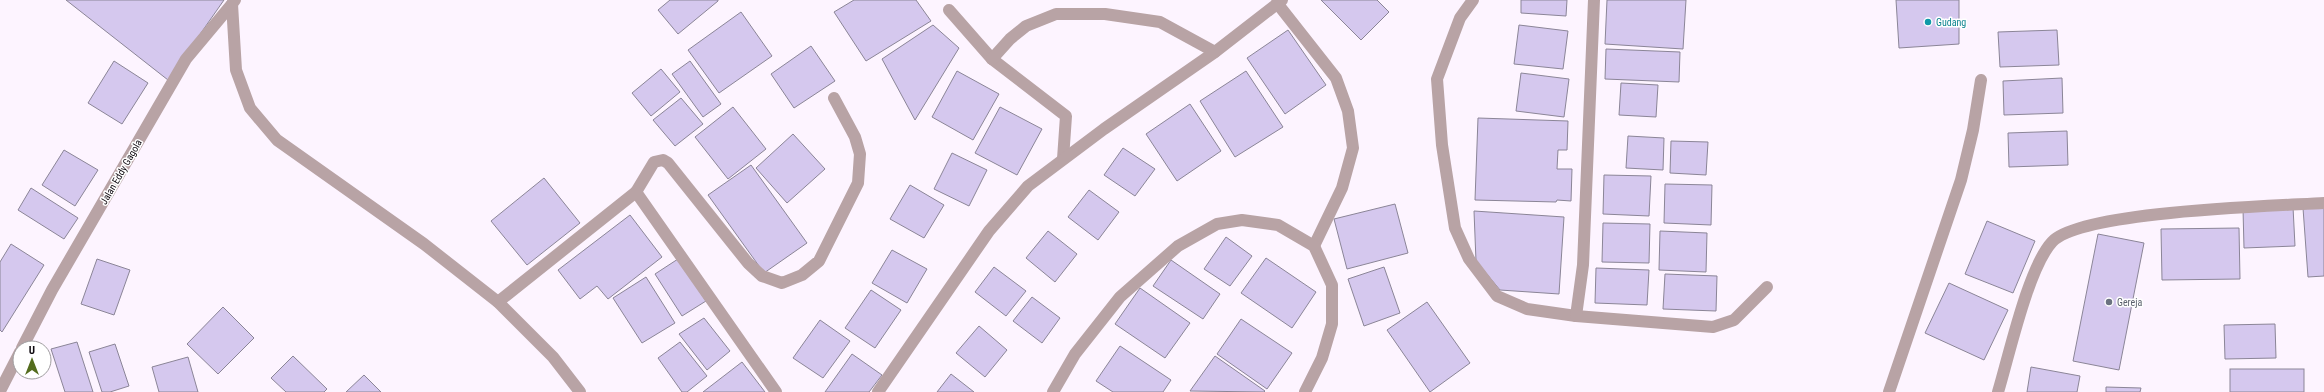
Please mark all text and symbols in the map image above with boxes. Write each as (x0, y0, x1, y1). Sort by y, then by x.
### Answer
marker: Gudang (1923, 17, 1933, 27)
place label: Gudang (1936, 17, 1966, 28)
street label: Jalan Eddy Gagola (98, 138, 144, 206)
marker: Gereja (2104, 297, 2114, 307)
place label: Gereja (2117, 297, 2142, 308)
north arrow (12, 340, 52, 380)
text: U (29, 344, 35, 357)

